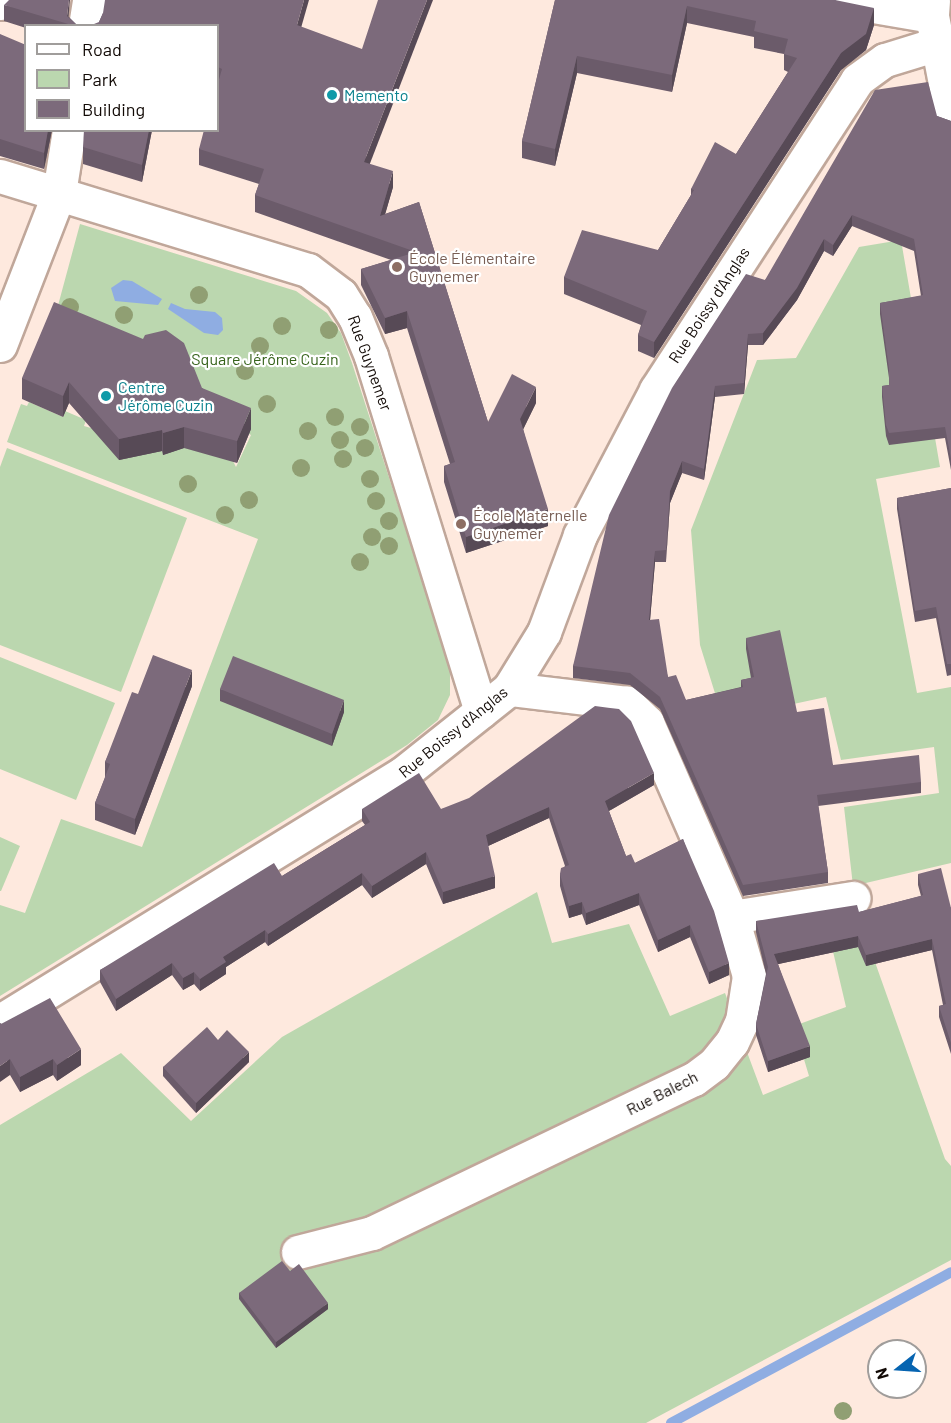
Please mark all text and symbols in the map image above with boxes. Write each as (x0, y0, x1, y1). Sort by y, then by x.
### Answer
legend (24, 24, 219, 132)
text: Road (82, 38, 122, 60)
text: Park (82, 68, 117, 90)
place label: Memento (344, 85, 409, 105)
marker: Memento (325, 88, 339, 102)
text: Building (82, 98, 145, 120)
street label: Rue Boissy d'Anglas (664, 243, 754, 367)
place label: École Élémentaire Guynemer (409, 248, 536, 286)
marker: École Élémentaire Guynemer (390, 260, 404, 274)
street label: Rue Guynemer (344, 313, 396, 413)
park label: Square Jérôme Cuzin (191, 349, 339, 369)
place label: Centre Jérôme Cuzin (118, 377, 213, 415)
marker: Centre Jérôme Cuzin (99, 389, 113, 403)
place label: École Maternelle Guynemer (473, 505, 587, 543)
marker: École Maternelle Guynemer (454, 517, 468, 531)
street label: Rue Boissy d'Anglas (395, 682, 511, 782)
street label: Rue Balech (623, 1067, 701, 1119)
north arrow (867, 1339, 927, 1399)
text: N (871, 1366, 892, 1382)

